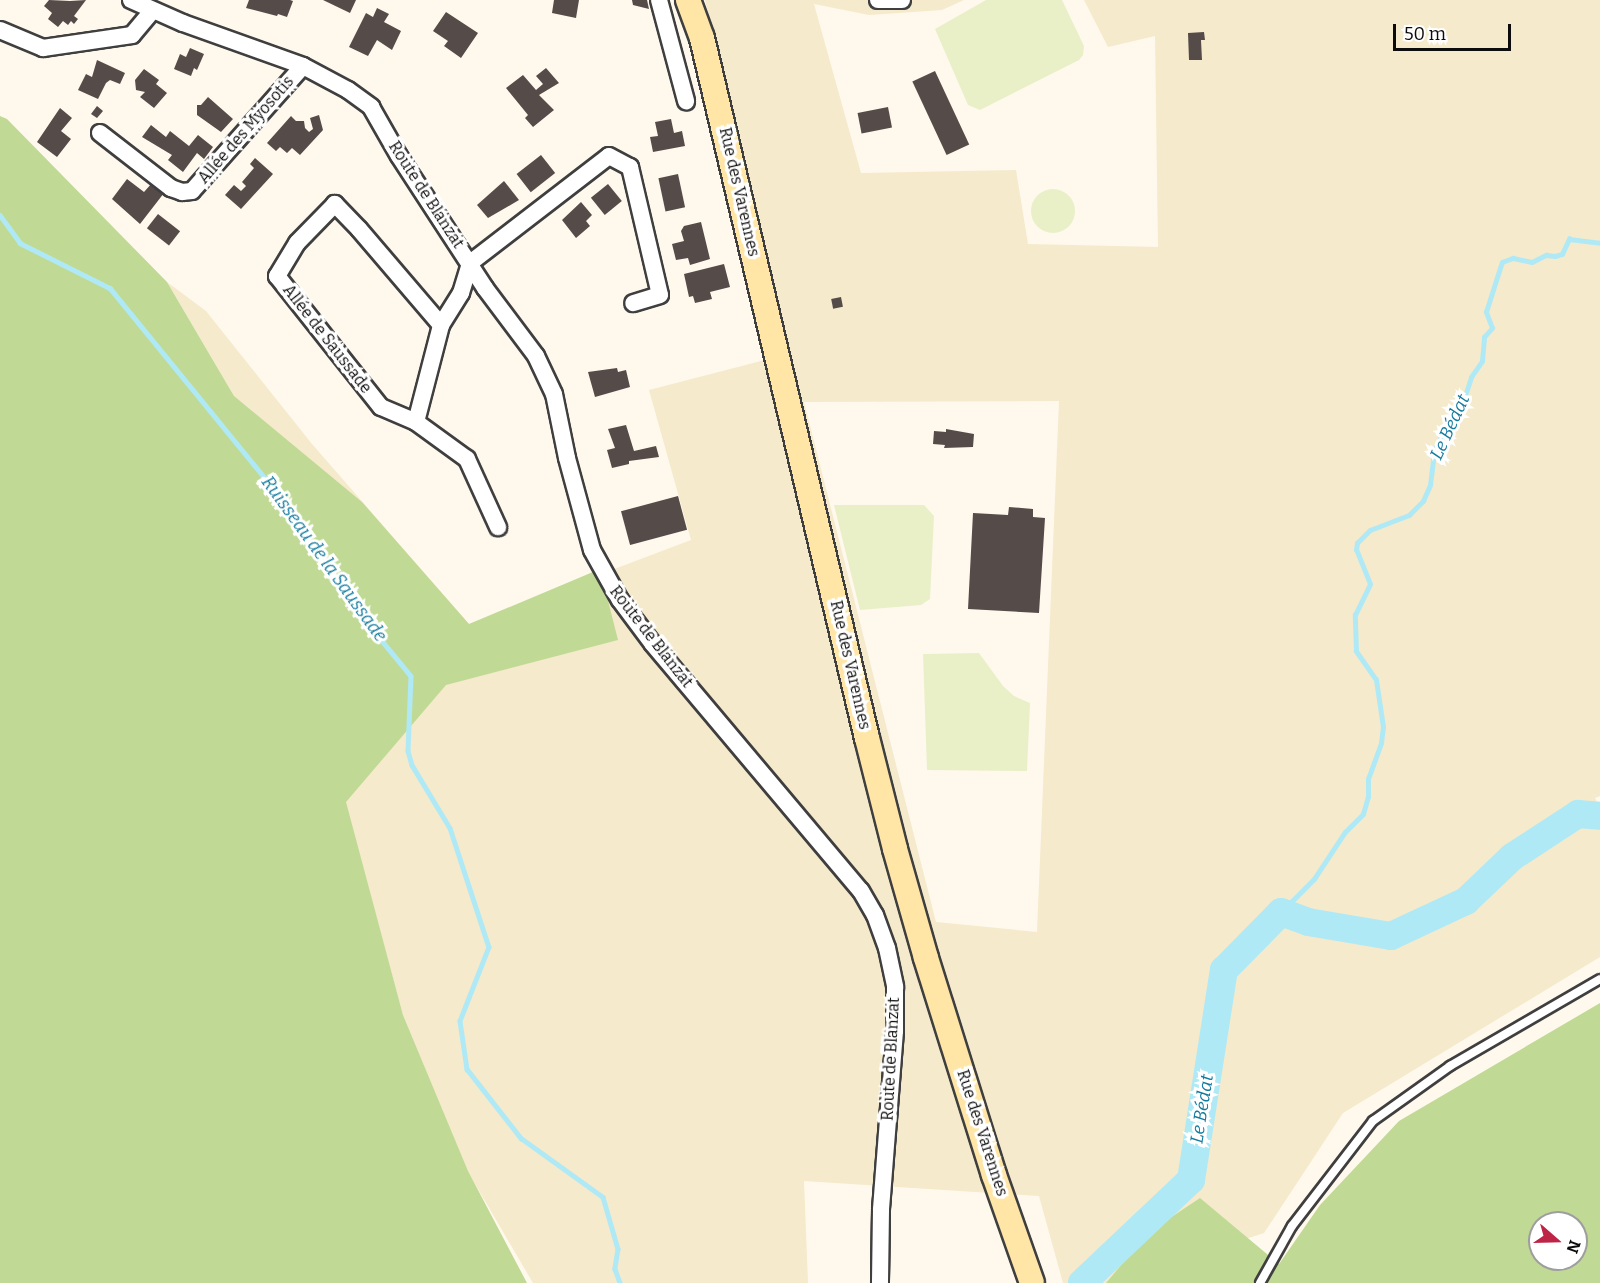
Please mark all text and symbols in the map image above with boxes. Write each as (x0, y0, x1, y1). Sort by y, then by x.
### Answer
scale bar (1396, 12, 1514, 50)
text: 50 m (1404, 23, 1446, 45)
street label: Allée des Myosotis (194, 72, 298, 188)
street label: Rue des Varennes (715, 126, 763, 258)
street label: Route de Blanzat (384, 138, 468, 252)
street label: Allée de Saussade (279, 281, 375, 397)
water label: Le Bédat (1426, 391, 1474, 463)
water label: Ruisseau de la Saussade (257, 472, 391, 646)
street label: Route de Blanzat (605, 582, 697, 692)
street label: Rue des Varennes (826, 599, 874, 731)
street label: Route de Blanzat (878, 997, 904, 1121)
street label: Rue des Varennes (953, 1067, 1011, 1199)
water label: Le Bédat (1186, 1073, 1218, 1145)
north arrow (1528, 1211, 1588, 1271)
text: N (1562, 1238, 1585, 1256)

